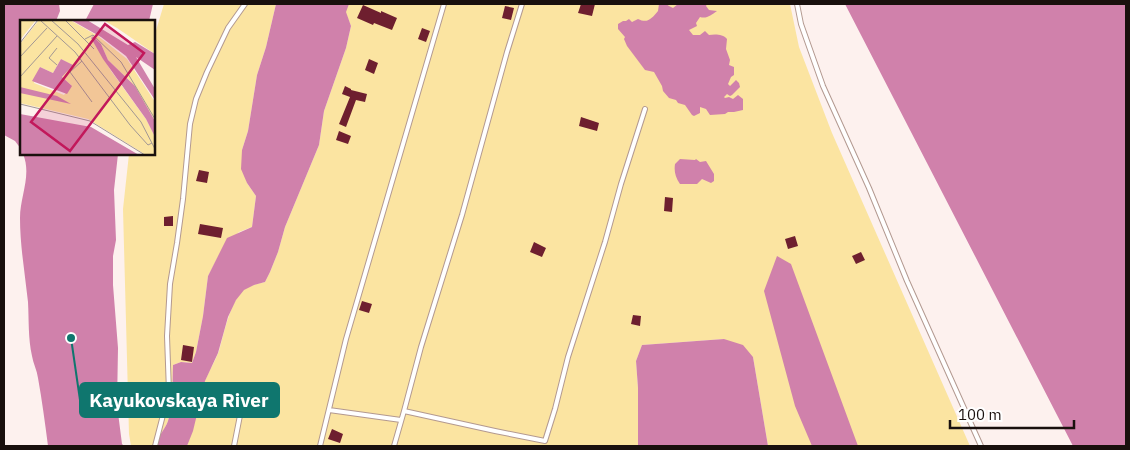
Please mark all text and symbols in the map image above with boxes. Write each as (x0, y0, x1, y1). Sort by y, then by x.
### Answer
inset map (20, 20, 155, 155)
callout: Kayukovskaya River (80, 383, 279, 417)
text: Kayukovskaya River (89, 388, 269, 412)
scale bar (950, 398, 1074, 430)
text: 100 m (958, 405, 1002, 424)

